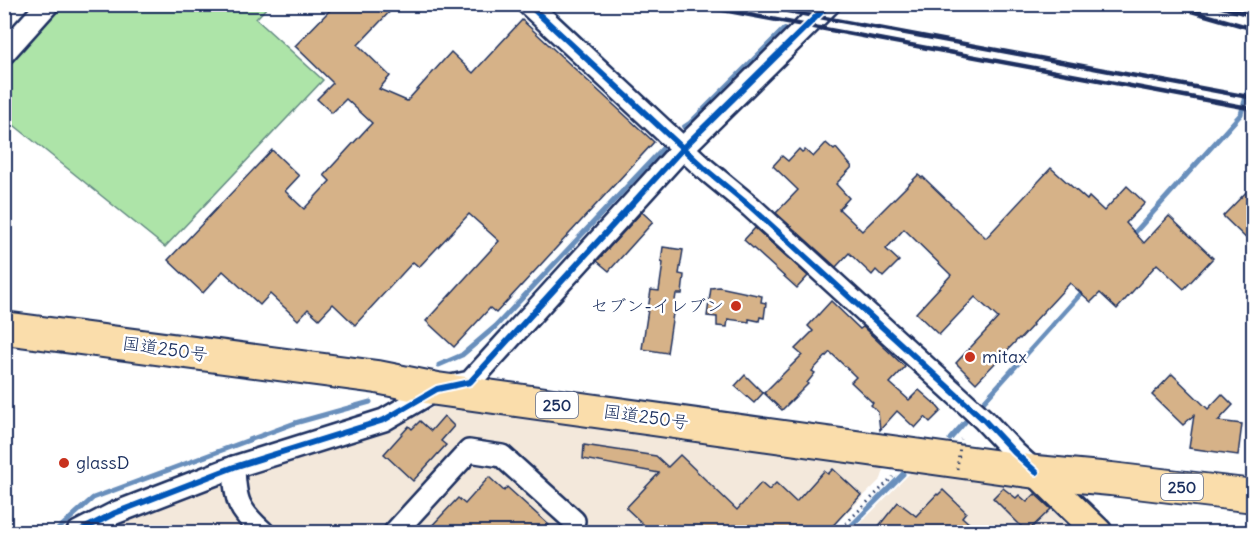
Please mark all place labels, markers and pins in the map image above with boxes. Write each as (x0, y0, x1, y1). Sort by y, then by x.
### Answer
place label: セブン-イレブン (590, 294, 724, 317)
marker: セブン-イレブン (729, 299, 743, 313)
place label: mitax (982, 345, 1027, 368)
marker: mitax (963, 350, 977, 364)
place label: glassD (76, 451, 130, 474)
marker: glassD (57, 456, 71, 470)

